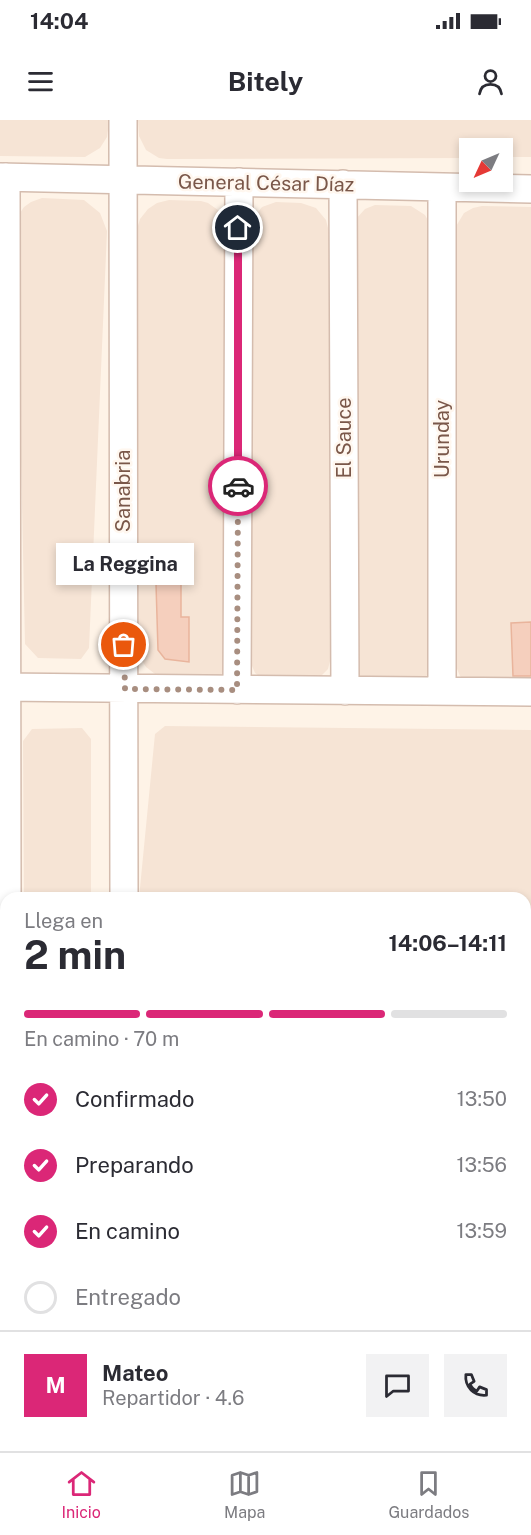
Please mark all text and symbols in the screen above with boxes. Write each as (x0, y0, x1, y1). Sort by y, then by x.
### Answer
text: 14:04 (30, 8, 88, 34)
icon: menu (24, 65, 57, 98)
text: Bitely (228, 65, 303, 97)
icon: person (474, 65, 507, 98)
north arrow (459, 138, 513, 192)
map controls (459, 138, 513, 192)
street label: General César Díaz (178, 169, 354, 197)
pin (212, 202, 263, 253)
icon: home (221, 211, 254, 244)
street label: El Sauce (332, 397, 356, 479)
street label: Urunday (430, 399, 454, 478)
street label: Sanabria (111, 450, 135, 532)
courier (208, 456, 268, 516)
icon: car (222, 470, 255, 503)
callout: La Reggina (55, 543, 193, 585)
text: La Reggina (72, 552, 178, 576)
pin (98, 619, 149, 670)
icon: bag (107, 628, 140, 661)
text: Llega en (24, 909, 103, 933)
text: 14:06–14:11 (388, 930, 507, 956)
text: 2 min (24, 932, 126, 978)
text: En camino · 70 m (24, 1027, 179, 1051)
icon: check (24, 1083, 57, 1116)
text: Confirmado (75, 1086, 194, 1112)
text: 13:50 (457, 1087, 507, 1111)
icon: check (24, 1149, 57, 1182)
text: Preparando (75, 1152, 194, 1178)
text: 13:56 (456, 1153, 507, 1177)
icon: check (24, 1215, 57, 1248)
text: En camino (75, 1218, 180, 1244)
text: 13:59 (456, 1219, 507, 1243)
text: Entregado (75, 1284, 181, 1310)
button: chat (366, 1354, 429, 1417)
button: phone (444, 1354, 507, 1417)
text: Mateo (102, 1360, 168, 1386)
text: M (45, 1372, 66, 1398)
text: Repartidor · 4.6 (102, 1386, 244, 1410)
tab: Inicio (62, 1467, 101, 1522)
tab: Mapa (224, 1467, 265, 1522)
tab: Guardados (388, 1467, 469, 1522)

